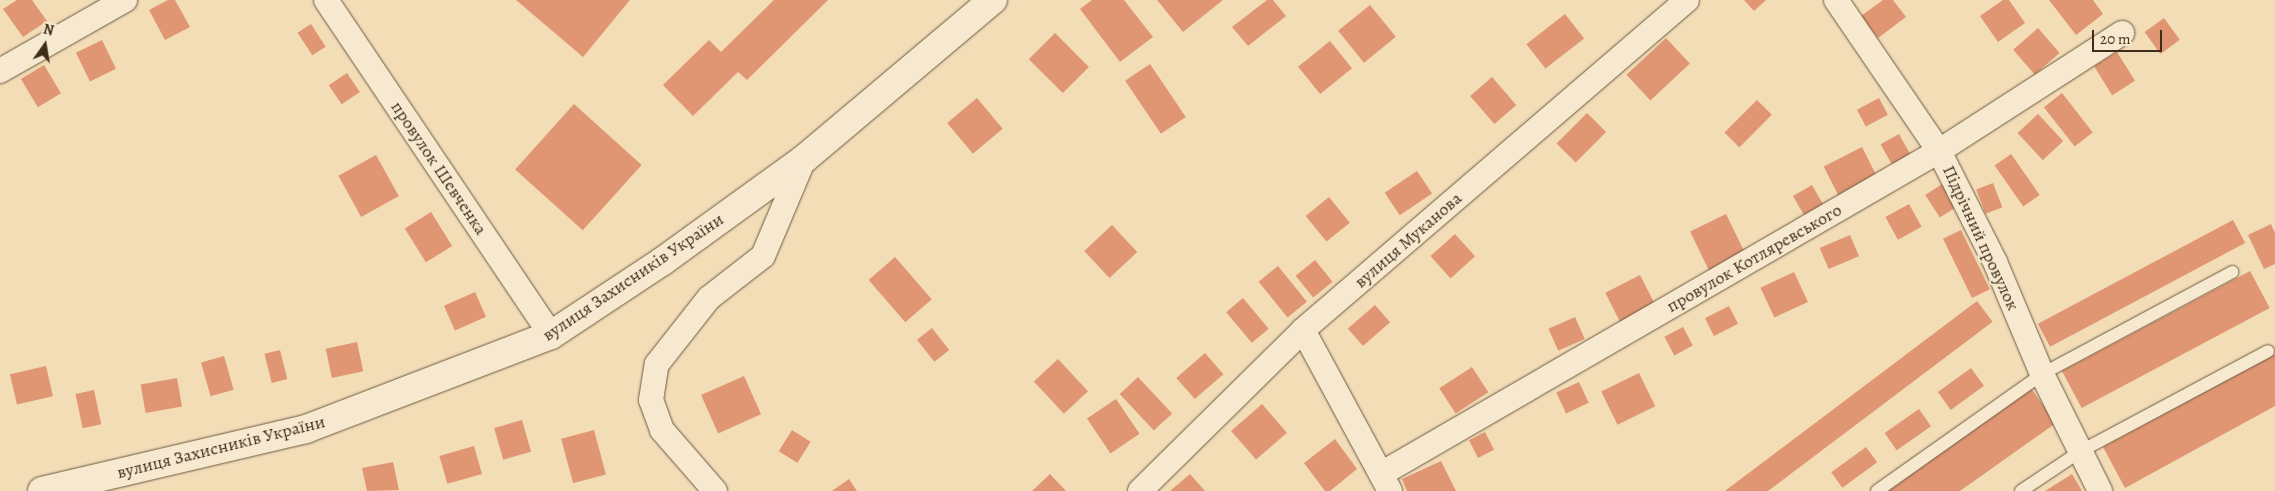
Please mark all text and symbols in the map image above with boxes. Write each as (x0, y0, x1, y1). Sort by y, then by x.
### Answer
text: N (41, 19, 56, 40)
north arrow (20, 20, 70, 70)
scale bar (2095, 20, 2165, 52)
text: 20 m (2100, 29, 2131, 49)
street label: провулок Шевченка (386, 97, 492, 239)
street label: Підрічний провулок (1938, 162, 2024, 314)
street label: вулиця Муканова (1350, 187, 1466, 293)
street label: провулок Котляревського (1663, 199, 1845, 317)
street label: вулиця Захисників України (538, 208, 728, 346)
street label: вулиця Захисників України (115, 411, 327, 483)

